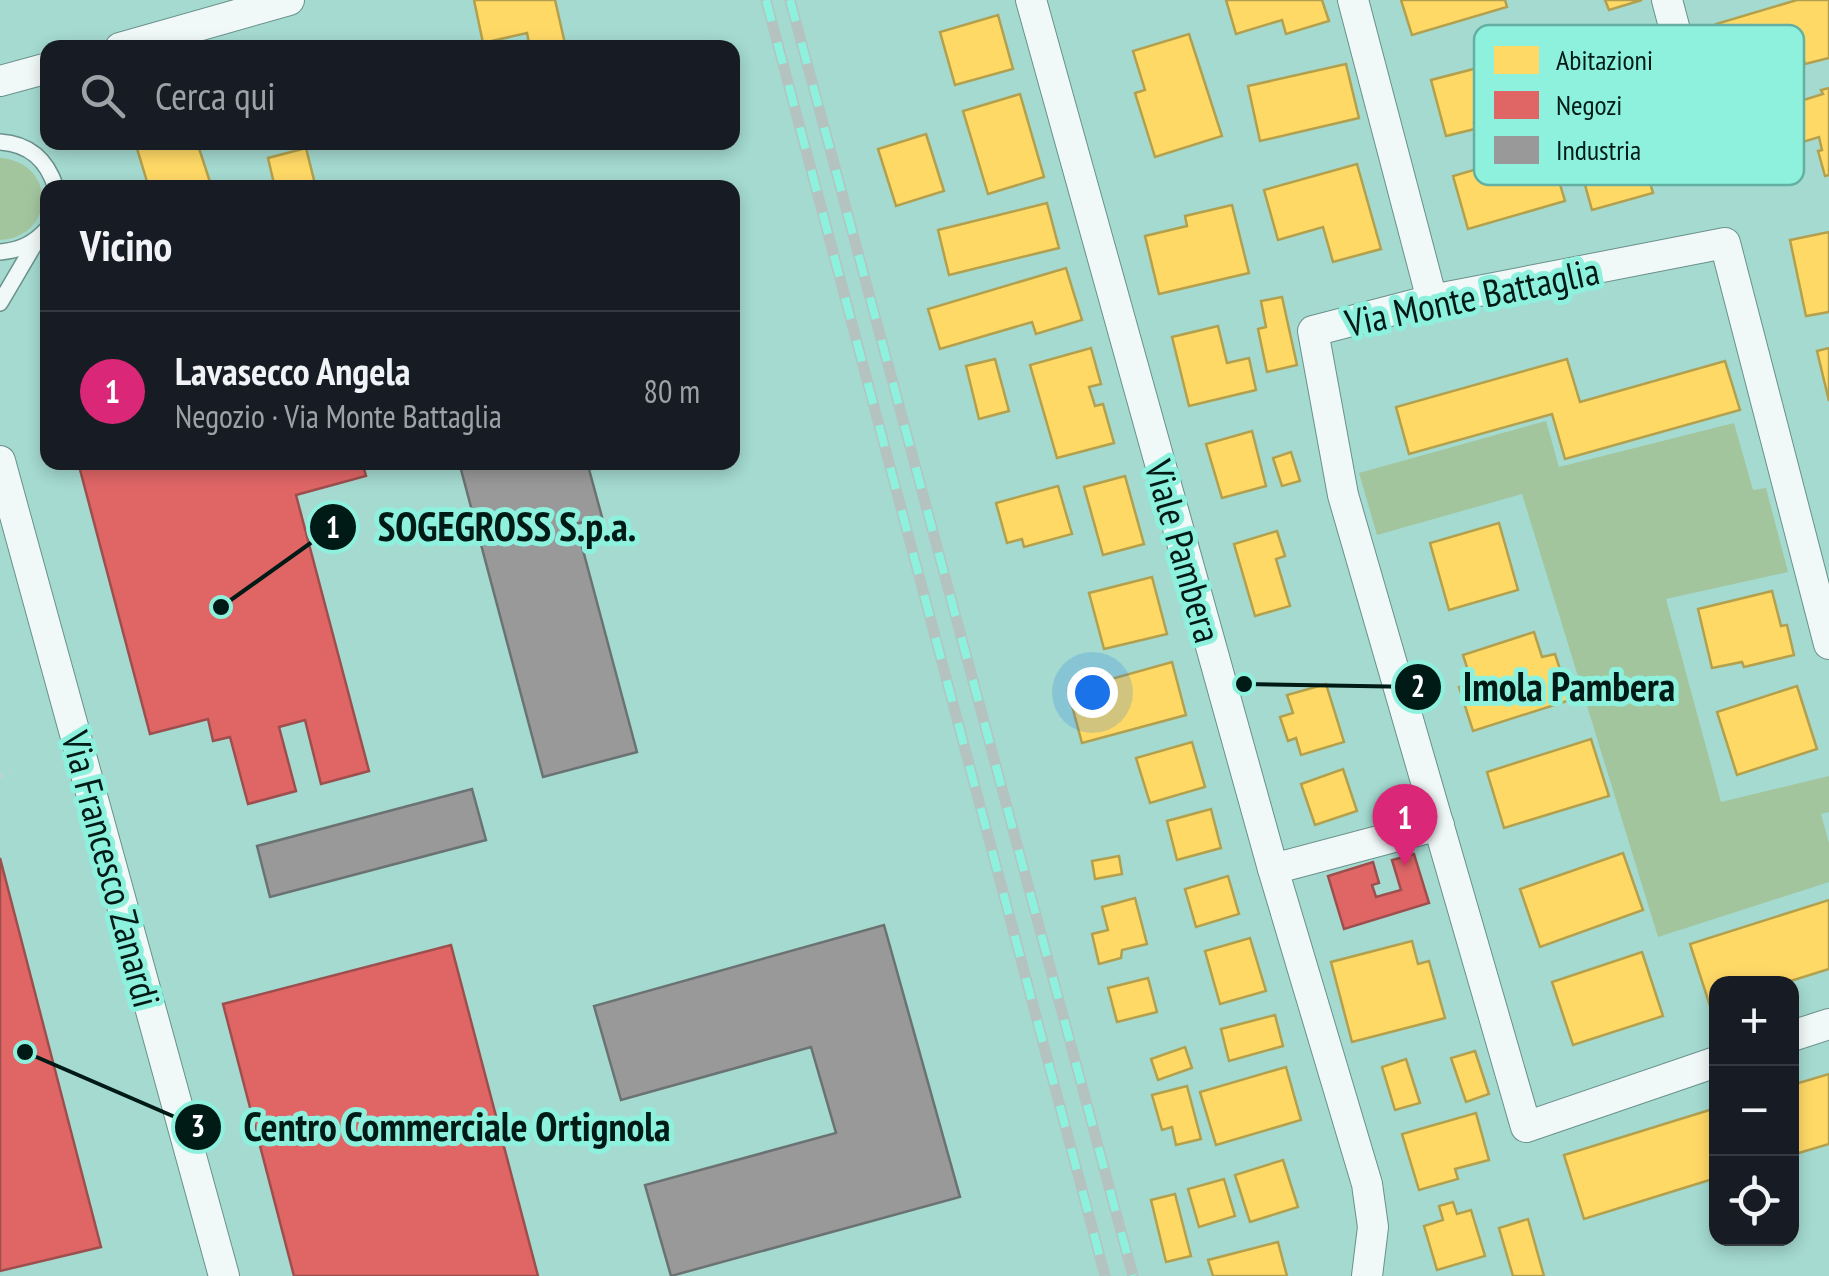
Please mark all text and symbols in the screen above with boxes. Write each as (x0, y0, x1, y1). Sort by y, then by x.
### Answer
legend (1474, 25, 1804, 185)
search box (40, 40, 740, 150)
text: Abitazioni (1556, 41, 1653, 78)
icon: search (75, 68, 130, 123)
text: Cerca qui (155, 71, 275, 120)
text: Negozi (1556, 86, 1622, 123)
text: Industria (1556, 131, 1641, 168)
text: Vicino (80, 218, 172, 273)
street label: Via Monte Battaglia (1340, 245, 1603, 347)
text: Lavasecco Angela (175, 346, 410, 395)
text: 1 (105, 370, 120, 412)
text: 80 m (644, 370, 700, 412)
text: Negozio · Via Monte Battaglia (175, 395, 502, 437)
street label: Viale Pambera (1134, 453, 1233, 648)
callout: SOGEGROSS S.p.a. (308, 492, 656, 562)
text: SOGEGROSS S.p.a. (378, 500, 636, 552)
text: 1 (326, 507, 340, 546)
callout: Imola Pambera (1393, 652, 1696, 722)
text: Imola Pambera (1463, 660, 1675, 712)
text: 2 (1411, 666, 1425, 705)
your location (1067, 667, 1118, 718)
street label: Via Francesco Zanardi (51, 725, 172, 1012)
pin: 1 (1372, 784, 1438, 866)
map controls (1709, 976, 1799, 1246)
button: + (1709, 976, 1799, 1066)
button: − (1709, 1066, 1799, 1156)
callout: Centro Commerciale Ortignola (173, 1092, 691, 1162)
text: Centro Commerciale Ortignola (243, 1100, 671, 1152)
text: 3 (191, 1106, 205, 1145)
button: locate (1709, 1156, 1799, 1246)

